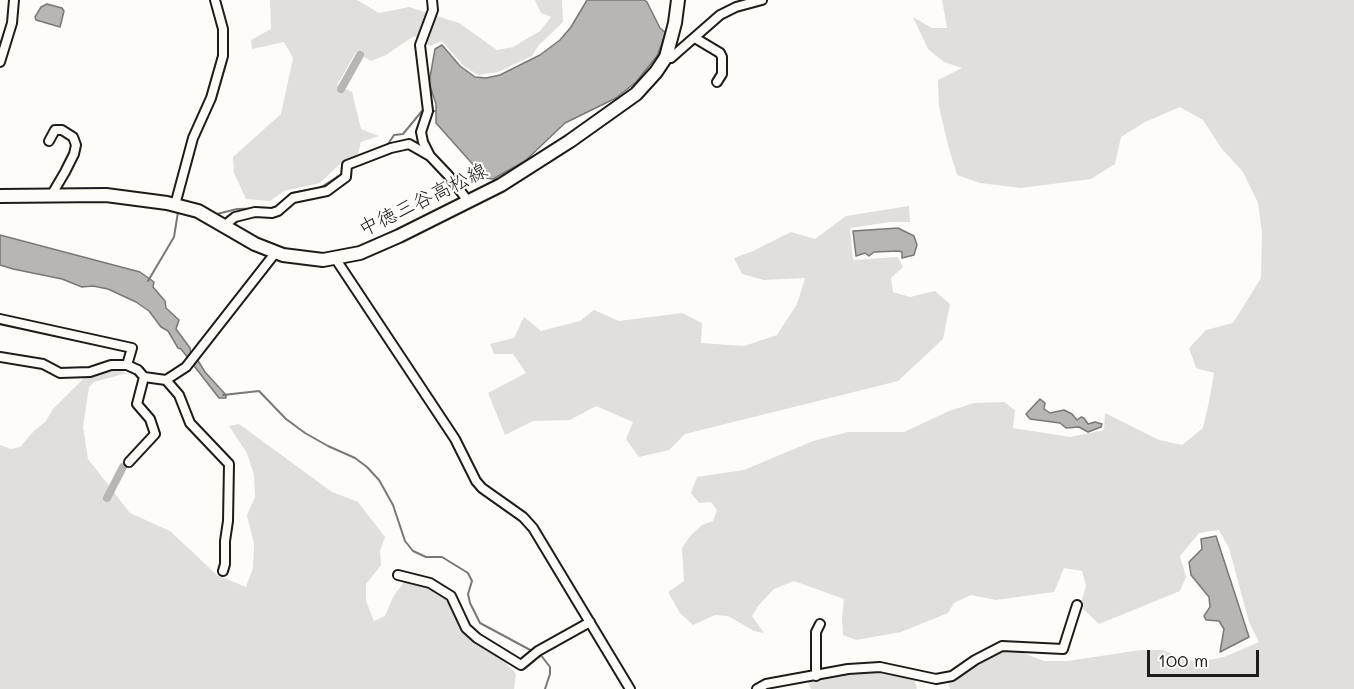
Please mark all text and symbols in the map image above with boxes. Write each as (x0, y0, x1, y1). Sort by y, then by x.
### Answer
street label: 中徳三谷高松線 (355, 159, 491, 241)
scale bar (1150, 638, 1262, 676)
text: 100 m (1158, 648, 1208, 672)

